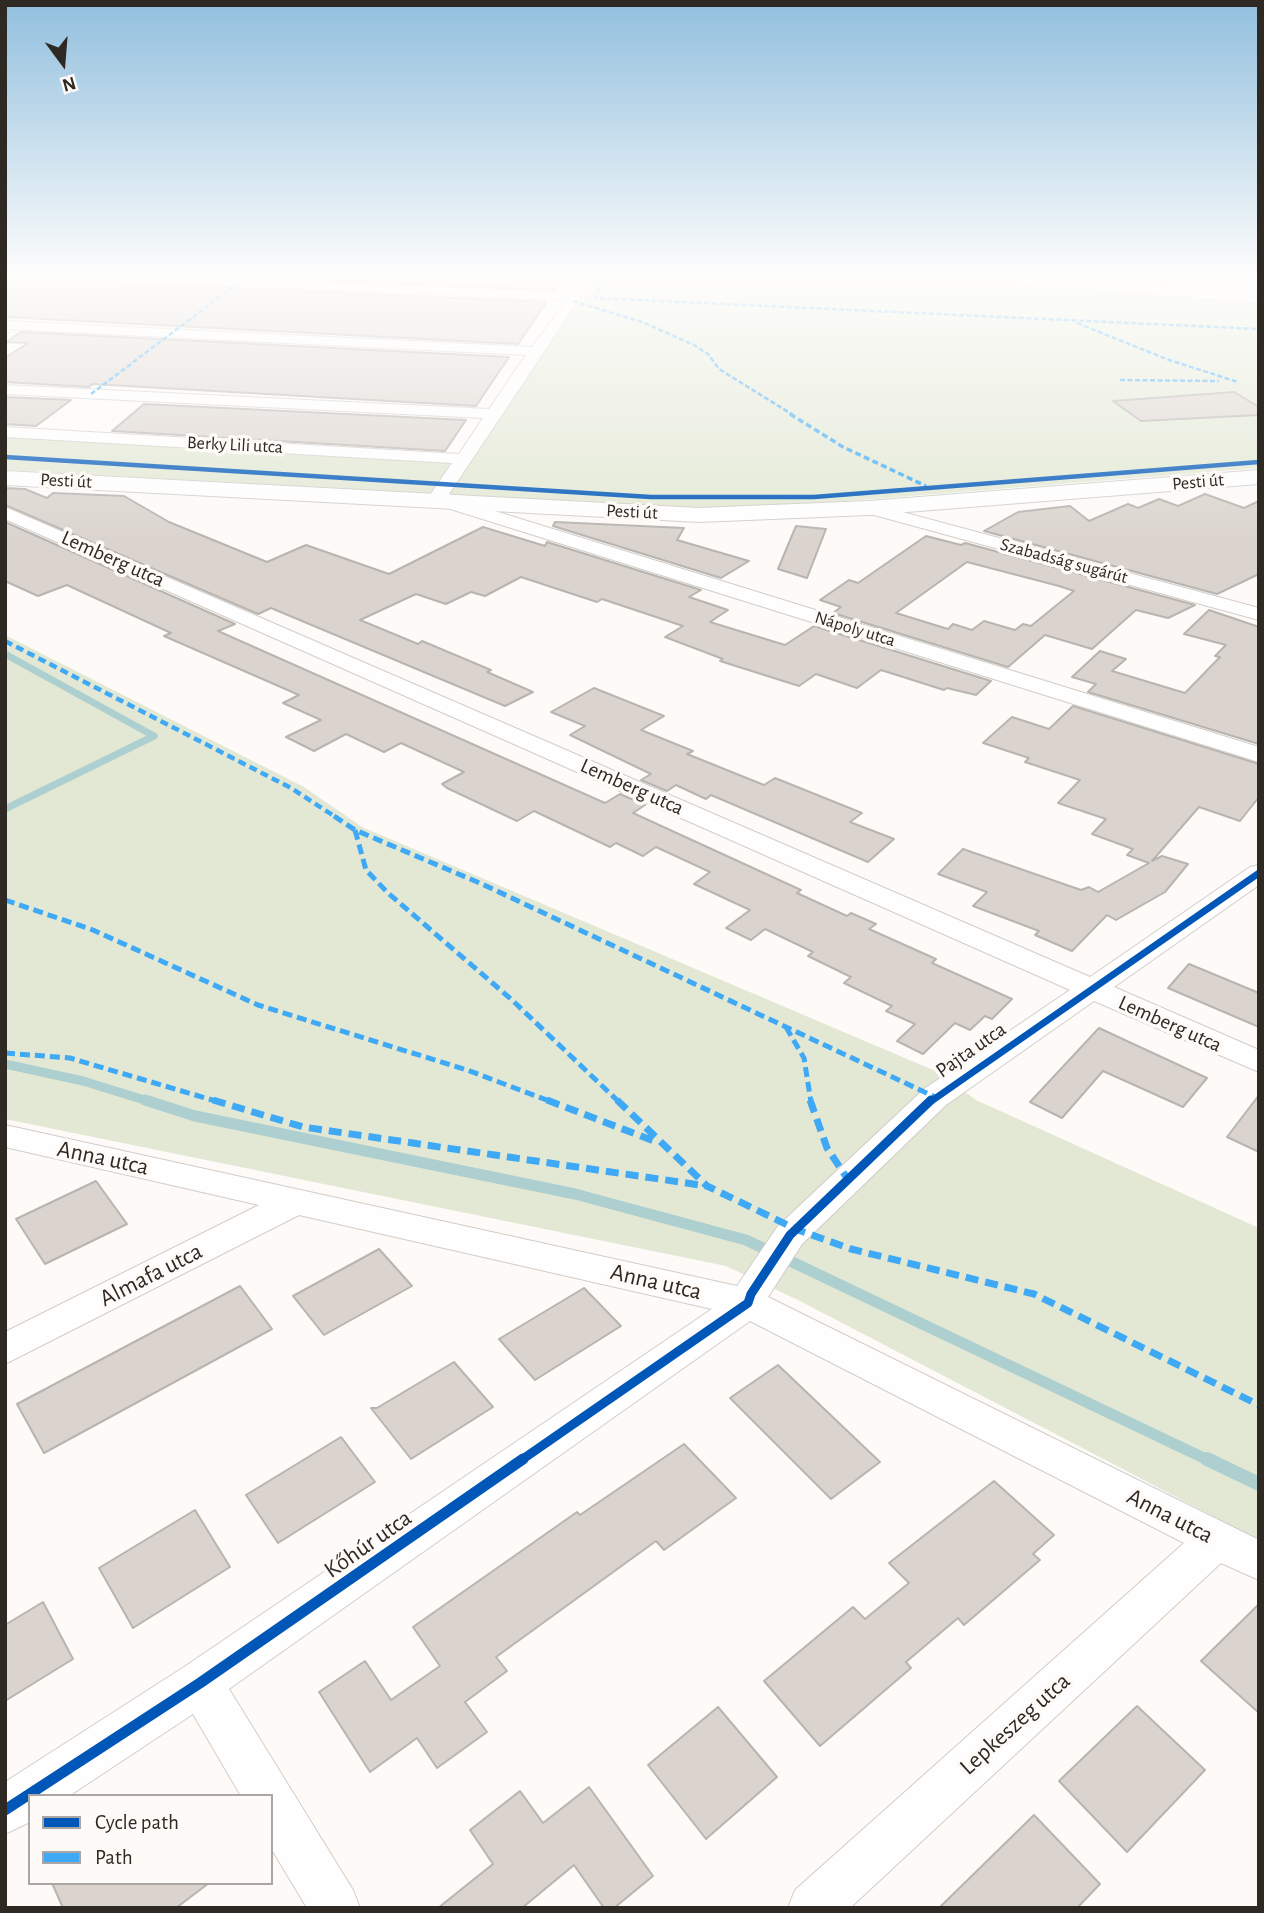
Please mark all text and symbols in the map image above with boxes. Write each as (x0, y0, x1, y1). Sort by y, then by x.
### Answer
north arrow (28, 28, 98, 98)
text: N (60, 73, 78, 95)
street label: Berky Lili utca (187, 432, 283, 458)
street label: Pesti út (40, 469, 92, 493)
street label: Pesti út (1171, 469, 1225, 495)
street label: Pesti út (606, 500, 658, 524)
street label: Lemberg utca (57, 525, 169, 593)
street label: Szabadság sugárút (998, 534, 1130, 588)
street label: Nápoly utca (812, 607, 898, 651)
street label: Lemberg utca (576, 753, 688, 821)
street label: Lemberg utca (1114, 990, 1226, 1058)
street label: Pajta utca (931, 1017, 1011, 1083)
street label: Anna utca (55, 1134, 151, 1182)
street label: Almafa utca (95, 1237, 207, 1313)
street label: Anna utca (608, 1258, 704, 1306)
street label: Anna utca (1122, 1482, 1218, 1550)
street label: Kőhúr utca (319, 1503, 417, 1585)
street label: Lepkeszeg utca (954, 1667, 1076, 1781)
legend (28, 1794, 273, 1885)
text: Cycle path (95, 1812, 179, 1833)
text: Path (95, 1847, 133, 1868)

